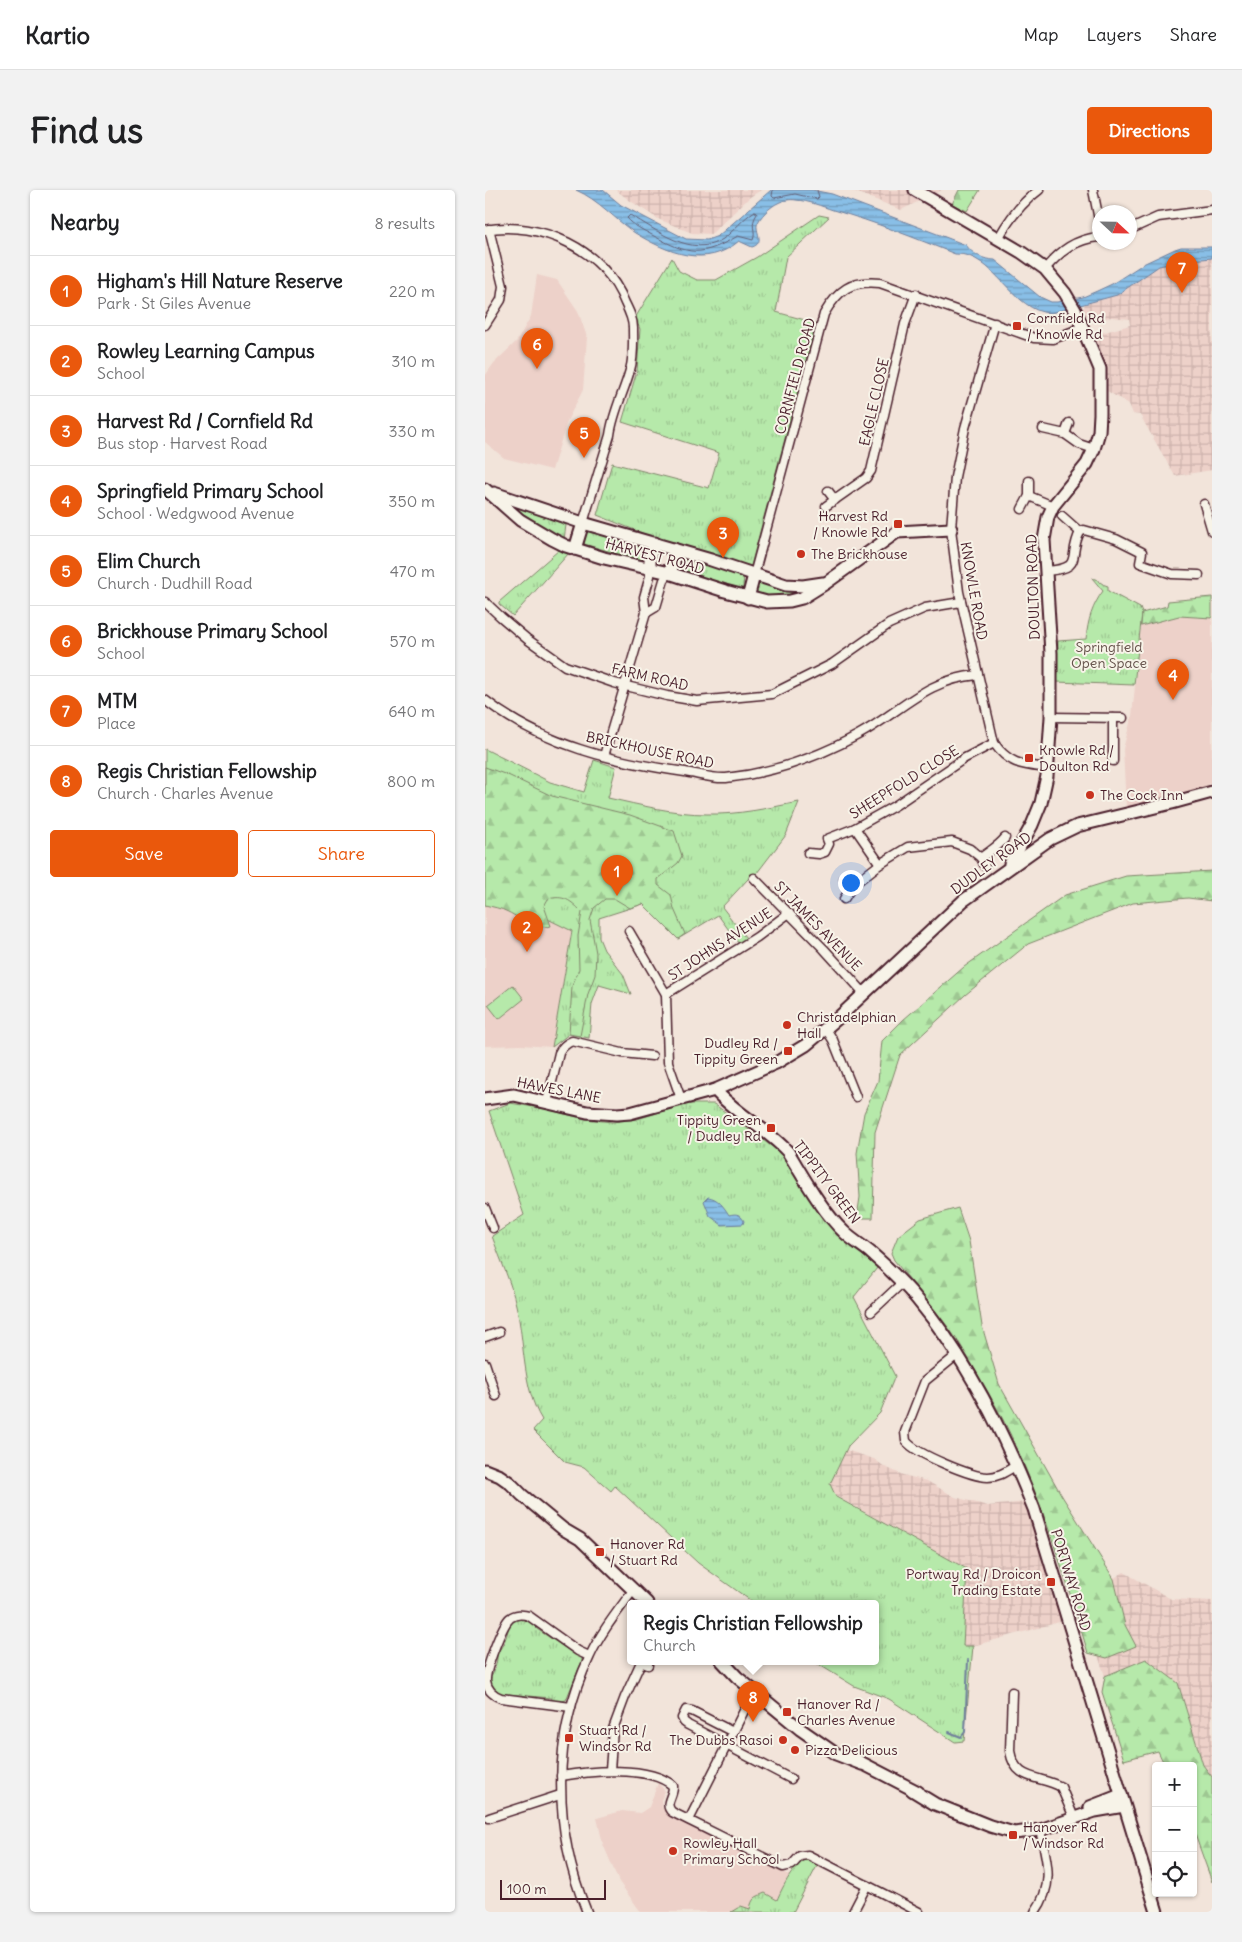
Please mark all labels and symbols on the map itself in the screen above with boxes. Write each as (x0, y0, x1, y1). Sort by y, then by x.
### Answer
north arrow (1092, 205, 1137, 250)
pin: 7 (1166, 252, 1198, 293)
place label: Cornfield Rd / Knowle Rd (1027, 309, 1105, 343)
street label: CORNFIELD ROAD (771, 316, 819, 436)
marker: Cornfield Rd / Knowle Rd (1011, 320, 1023, 332)
pin: 6 (521, 328, 553, 369)
street label: EAGLE CLOSE (855, 356, 893, 448)
pin: 5 (568, 417, 600, 458)
place label: Harvest Rd / Knowle Rd (813, 507, 888, 541)
pin: 3 (707, 517, 739, 558)
marker: Harvest Rd / Knowle Rd (892, 518, 904, 530)
street label: HARVEST ROAD (603, 534, 707, 578)
street label: DOULTON ROAD (1022, 534, 1044, 640)
street label: KNOWLE ROAD (956, 540, 992, 642)
place label: The Brickhouse (811, 545, 908, 563)
marker: The Brickhouse (795, 548, 807, 560)
park label: Springfield Open Space (1071, 638, 1147, 672)
street label: FARM ROAD (610, 659, 690, 695)
pin: 4 (1157, 659, 1189, 700)
street label: BRICKHOUSE ROAD (584, 728, 716, 772)
street label: SHEEPFOLD CLOSE (846, 741, 962, 823)
place label: Knowle Rd / Doulton Rd (1039, 741, 1114, 775)
marker: Knowle Rd / Doulton Rd (1023, 752, 1035, 764)
place label: The Cock Inn (1100, 786, 1183, 804)
marker: The Cock Inn (1084, 789, 1096, 801)
street label: DUDLEY ROAD (947, 828, 1035, 898)
pin: 1 (601, 855, 633, 896)
your location (838, 870, 864, 896)
street label: ST JAMES AVENUE (770, 877, 866, 975)
street label: ST JOHNS AVENUE (665, 904, 775, 984)
pin: 2 (511, 911, 543, 952)
place label: Christadelphian Hall (797, 1008, 896, 1042)
marker: Christadelphian Hall (781, 1019, 793, 1031)
place label: Dudley Rd / Tippity Green (694, 1034, 778, 1068)
marker: Dudley Rd / Tippity Green (782, 1045, 794, 1057)
street label: HAWES LANE (515, 1073, 603, 1107)
place label: Tippity Green / Dudley Rd (677, 1111, 761, 1145)
marker: Tippity Green / Dudley Rd (765, 1122, 777, 1134)
street label: TIPPITY GREEN (790, 1137, 864, 1227)
street label: PORTWAY ROAD (1047, 1527, 1095, 1633)
place label: Hanover Rd / Stuart Rd (610, 1535, 684, 1569)
marker: Hanover Rd / Stuart Rd (594, 1546, 606, 1558)
place label: Portway Rd / Droicon Trading Estate (906, 1565, 1041, 1599)
marker: Portway Rd / Droicon Trading Estate (1045, 1576, 1057, 1588)
pin: 8 (737, 1681, 769, 1722)
place label: Hanover Rd / Charles Avenue (797, 1695, 895, 1729)
marker: Hanover Rd / Charles Avenue (781, 1706, 793, 1718)
place label: Stuart Rd / Windsor Rd (579, 1721, 652, 1755)
place label: The Dubbs Rasoi (669, 1731, 773, 1749)
marker: Stuart Rd / Windsor Rd (563, 1732, 575, 1744)
marker: The Dubbs Rasoi (777, 1734, 789, 1746)
place label: Pizza Delicious (805, 1741, 898, 1759)
marker: Pizza Delicious (789, 1744, 801, 1756)
place label: Hanover Rd / Windsor Rd (1023, 1818, 1104, 1852)
marker: Hanover Rd / Windsor Rd (1007, 1829, 1019, 1841)
place label: Rowley Hall Primary School (683, 1834, 779, 1868)
marker: Rowley Hall Primary School (667, 1845, 679, 1857)
scale bar (500, 1877, 606, 1900)

